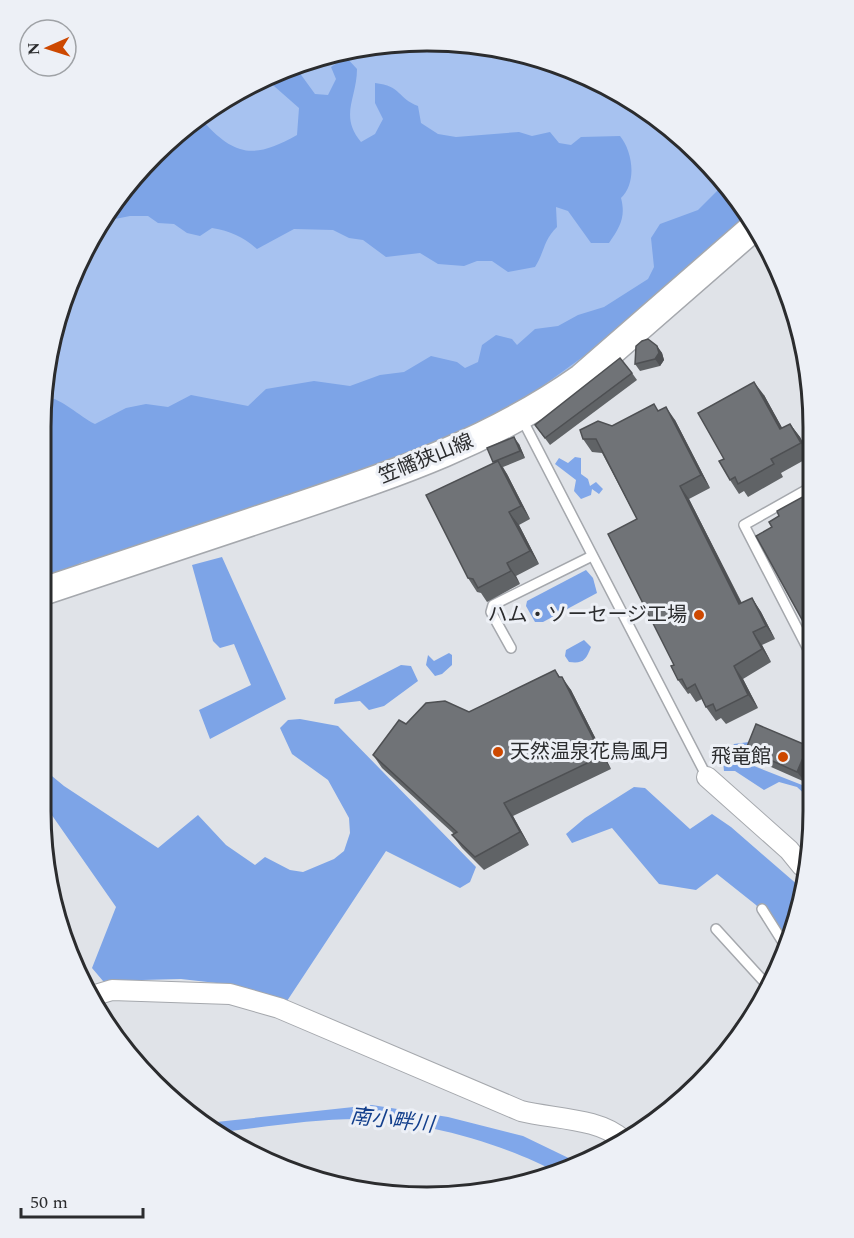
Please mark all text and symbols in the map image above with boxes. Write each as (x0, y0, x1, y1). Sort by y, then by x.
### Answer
north arrow (18, 18, 78, 78)
text: N (22, 42, 46, 56)
street label: 笠幡狭山線 (374, 426, 478, 492)
place label: ハム・ソーセージ工場 (487, 600, 687, 630)
marker: ハム・ソーセージ工場 (692, 608, 706, 622)
place label: 天然温泉花鳥風月 (510, 737, 670, 767)
place label: 飛竜館 (711, 742, 771, 772)
marker: 天然温泉花鳥風月 (491, 745, 505, 759)
marker: 飛竜館 (776, 750, 790, 764)
water label: 南小畔川 (349, 1101, 437, 1142)
scale bar (21, 1181, 142, 1219)
text: 50 m (30, 1189, 68, 1216)

